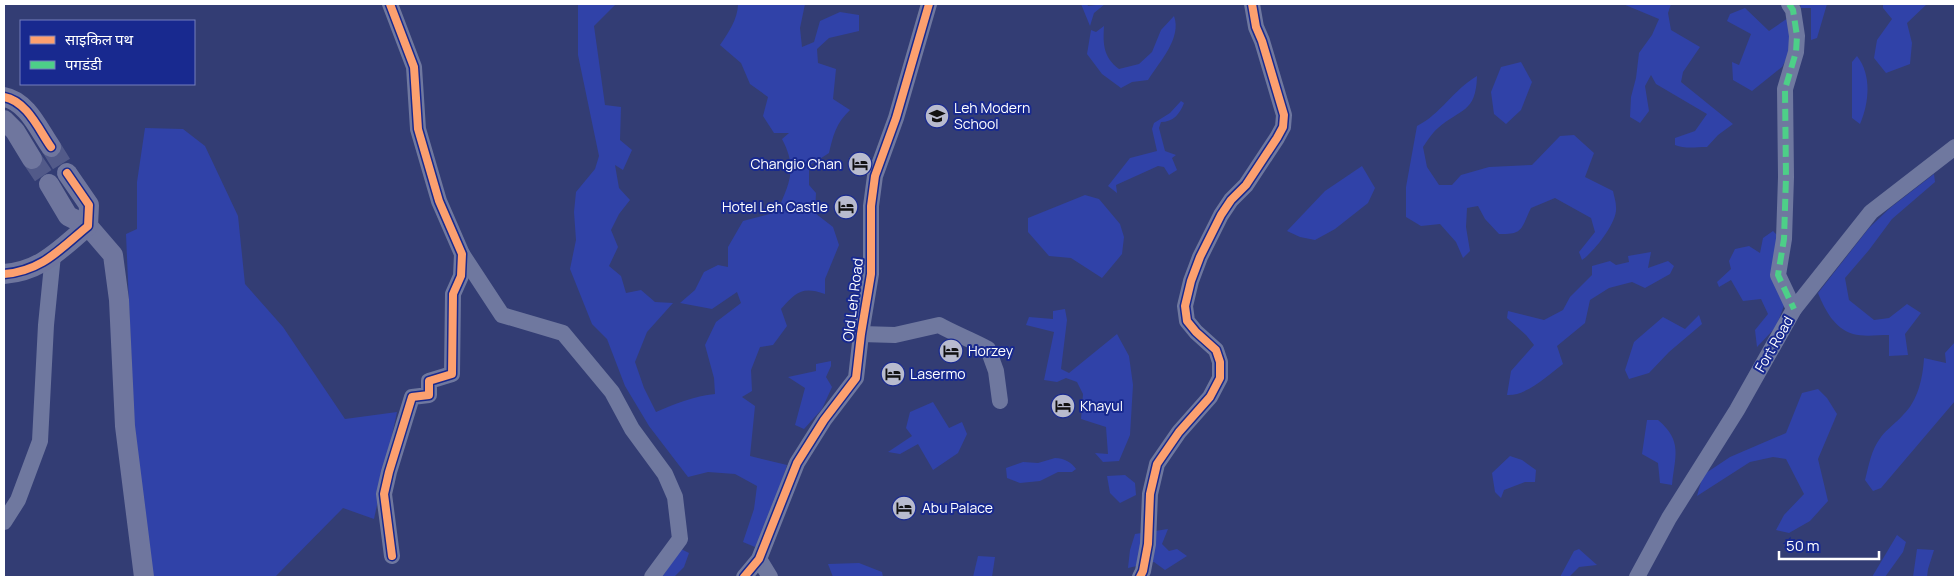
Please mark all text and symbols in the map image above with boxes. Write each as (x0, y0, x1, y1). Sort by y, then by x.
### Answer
legend (20, 20, 195, 85)
text: साइकिल पथ (65, 29, 133, 50)
text: पगडंडी (65, 54, 103, 75)
place label: Leh Modern School (954, 98, 1030, 133)
school or university icon: Leh Modern School (924, 103, 950, 129)
hotel icon: Changio Chan (847, 151, 873, 177)
place label: Changio Chan (751, 154, 842, 173)
hotel icon: Hotel Leh Castle (833, 194, 859, 220)
place label: Hotel Leh Castle (722, 197, 828, 216)
street label: Old Leh Road (838, 257, 867, 343)
street label: Fort Road (1750, 312, 1797, 375)
hotel icon: Horzey (938, 338, 964, 364)
place label: Horzey (968, 341, 1014, 360)
hotel icon: Lasermo (880, 361, 906, 387)
place label: Lasermo (910, 364, 966, 383)
hotel icon: Khayul (1050, 393, 1076, 419)
place label: Khayul (1080, 396, 1123, 415)
hotel icon: Abu Palace (891, 495, 917, 521)
place label: Abu Palace (922, 498, 993, 517)
scale bar (1779, 528, 1879, 560)
text: 50 m (1786, 535, 1820, 556)

